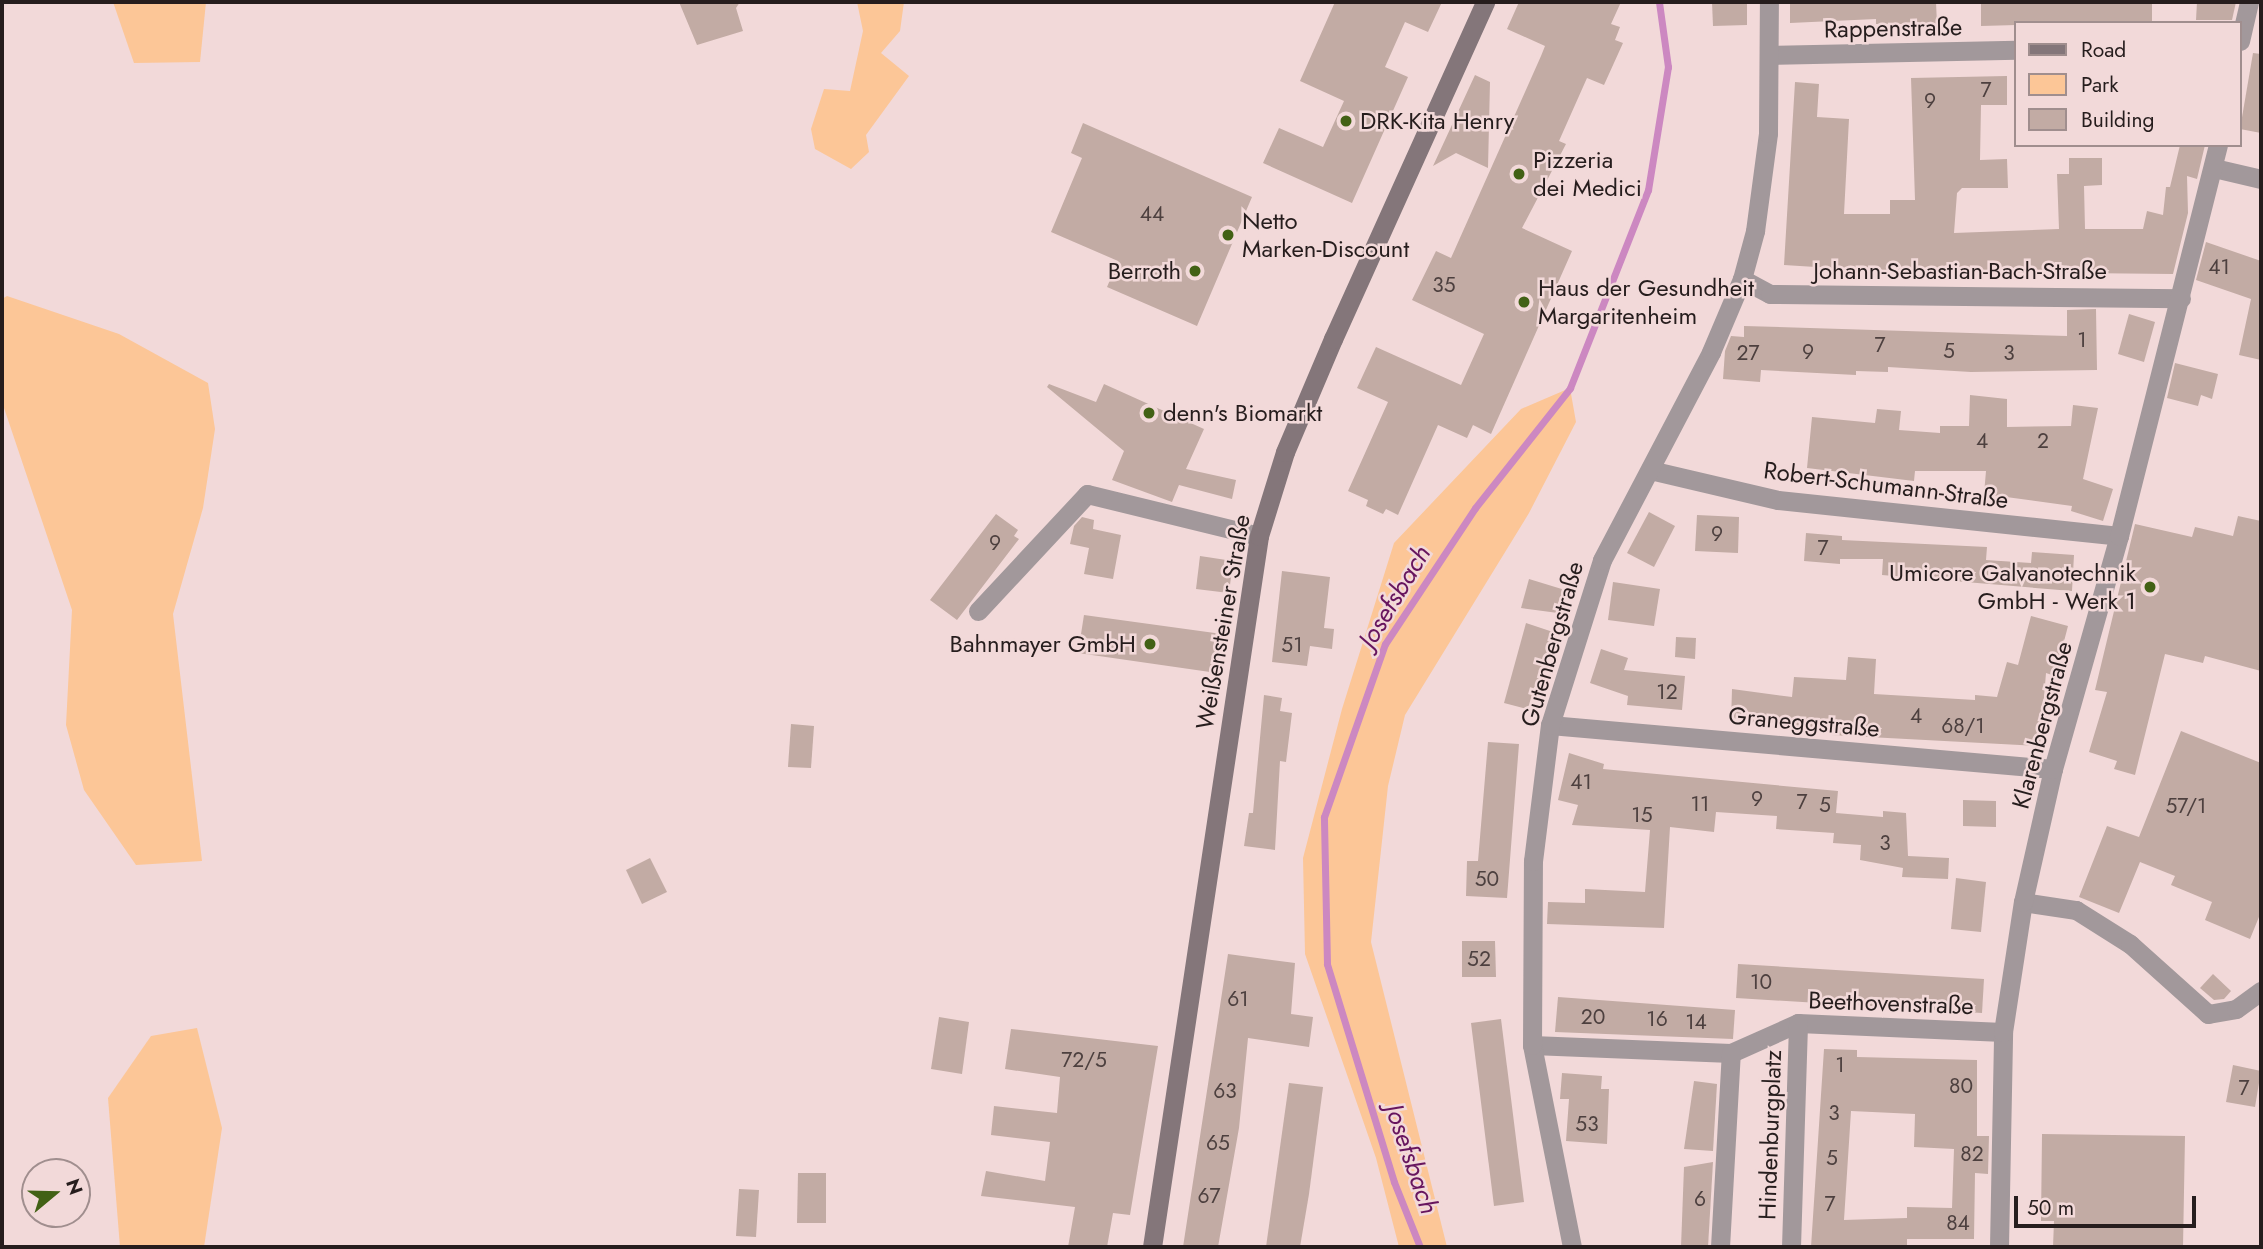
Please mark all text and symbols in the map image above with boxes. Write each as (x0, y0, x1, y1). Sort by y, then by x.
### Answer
street label: Rappenstraße (1824, 12, 1962, 44)
legend (2014, 21, 2242, 147)
text: Road (2081, 35, 2126, 65)
text: Park (2081, 70, 2118, 100)
house number: 7 (1980, 77, 1992, 103)
house number: 9 (1924, 88, 1936, 114)
text: Building (2081, 105, 2154, 135)
place label: DRK-Kita Henry (1360, 107, 1514, 135)
marker: DRK-Kita Henry (1338, 113, 1354, 129)
place label: Pizzeria dei Medici (1533, 146, 1642, 202)
marker: Pizzeria dei Medici (1511, 166, 1527, 182)
house number: 44 (1140, 201, 1164, 227)
place label: Netto Marken-Discount (1242, 207, 1409, 263)
marker: Netto Marken-Discount (1220, 227, 1236, 243)
house number: 41 (2208, 254, 2230, 280)
place label: Berroth (1108, 257, 1181, 285)
street label: Johann-Sebastian-Bach-Straße (1813, 257, 2107, 285)
marker: Berroth (1187, 263, 1203, 279)
house number: 35 (1432, 272, 1456, 298)
place label: Haus der Gesundheit Margaritenheim (1538, 274, 1754, 330)
marker: Haus der Gesundheit Margaritenheim (1516, 294, 1532, 310)
house number: 1 (2077, 327, 2087, 353)
house number: 7 (1874, 332, 1886, 358)
house number: 5 (1943, 338, 1955, 364)
house number: 9 (1802, 339, 1814, 365)
house number: 27 (1737, 340, 1759, 366)
house number: 3 (2003, 340, 2015, 366)
place label: denn's Biomarkt (1163, 399, 1322, 427)
marker: denn's Biomarkt (1141, 405, 1157, 421)
house number: 4 (1976, 428, 1988, 454)
house number: 2 (2037, 428, 2049, 454)
street label: Robert-Schumann-Straße (1762, 456, 2010, 514)
street label: Weißensteiner Straße (1190, 512, 1256, 732)
house number: 9 (1711, 521, 1723, 547)
house number: 9 (989, 530, 1001, 556)
house number: 7 (1817, 535, 1829, 561)
water label: Josefsbach (1352, 540, 1438, 654)
street label: Gutenbergstraße (1515, 558, 1589, 730)
place label: Umicore Galvanotechnik GmbH - Werk 1 (1889, 559, 2136, 615)
marker: Umicore Galvanotechnik GmbH - Werk 1 (2142, 579, 2158, 595)
place label: Bahnmayer GmbH (950, 630, 1136, 658)
house number: 51 (1281, 632, 1303, 658)
marker: Bahnmayer GmbH (1142, 636, 1158, 652)
street label: Klarenbergstraße (2006, 638, 2078, 812)
house number: 12 (1656, 679, 1678, 705)
street label: Graneggstraße (1727, 701, 1881, 743)
house number: 4 (1910, 703, 1922, 729)
house number: 68/1 (1941, 713, 1985, 739)
house number: 41 (1570, 769, 1592, 795)
house number: 9 (1751, 786, 1763, 812)
house number: 7 (1796, 789, 1808, 815)
house number: 11 (1691, 791, 1709, 817)
house number: 5 (1819, 792, 1831, 818)
house number: 57/1 (2165, 793, 2207, 819)
house number: 15 (1631, 802, 1653, 828)
house number: 3 (1879, 830, 1891, 856)
house number: 50 (1475, 866, 1499, 892)
house number: 52 (1467, 946, 1491, 972)
house number: 10 (1750, 969, 1772, 995)
house number: 61 (1227, 986, 1249, 1012)
street label: Beethovenstraße (1808, 986, 1974, 1020)
house number: 20 (1581, 1004, 1605, 1030)
house number: 16 (1646, 1006, 1668, 1032)
house number: 14 (1685, 1009, 1707, 1035)
house number: 72/5 (1061, 1047, 1107, 1073)
street label: Hindenburgplatz (1753, 1050, 1787, 1220)
house number: 1 (1835, 1052, 1845, 1078)
house number: 80 (1949, 1073, 1973, 1099)
house number: 7 (2238, 1075, 2250, 1101)
house number: 63 (1213, 1078, 1237, 1104)
water label: Josefsbach (1378, 1100, 1444, 1218)
house number: 3 (1828, 1100, 1840, 1126)
house number: 53 (1575, 1111, 1599, 1137)
house number: 65 (1206, 1130, 1230, 1156)
house number: 82 (1960, 1141, 1984, 1167)
house number: 5 (1826, 1145, 1838, 1171)
north arrow (21, 1158, 91, 1228)
text: N (59, 1175, 90, 1198)
scale bar (2018, 1182, 2200, 1226)
house number: 67 (1197, 1183, 1221, 1209)
house number: 6 (1694, 1186, 1706, 1212)
house number: 7 (1824, 1191, 1836, 1217)
text: 50 m (2027, 1193, 2074, 1223)
house number: 84 (1946, 1210, 1970, 1236)

